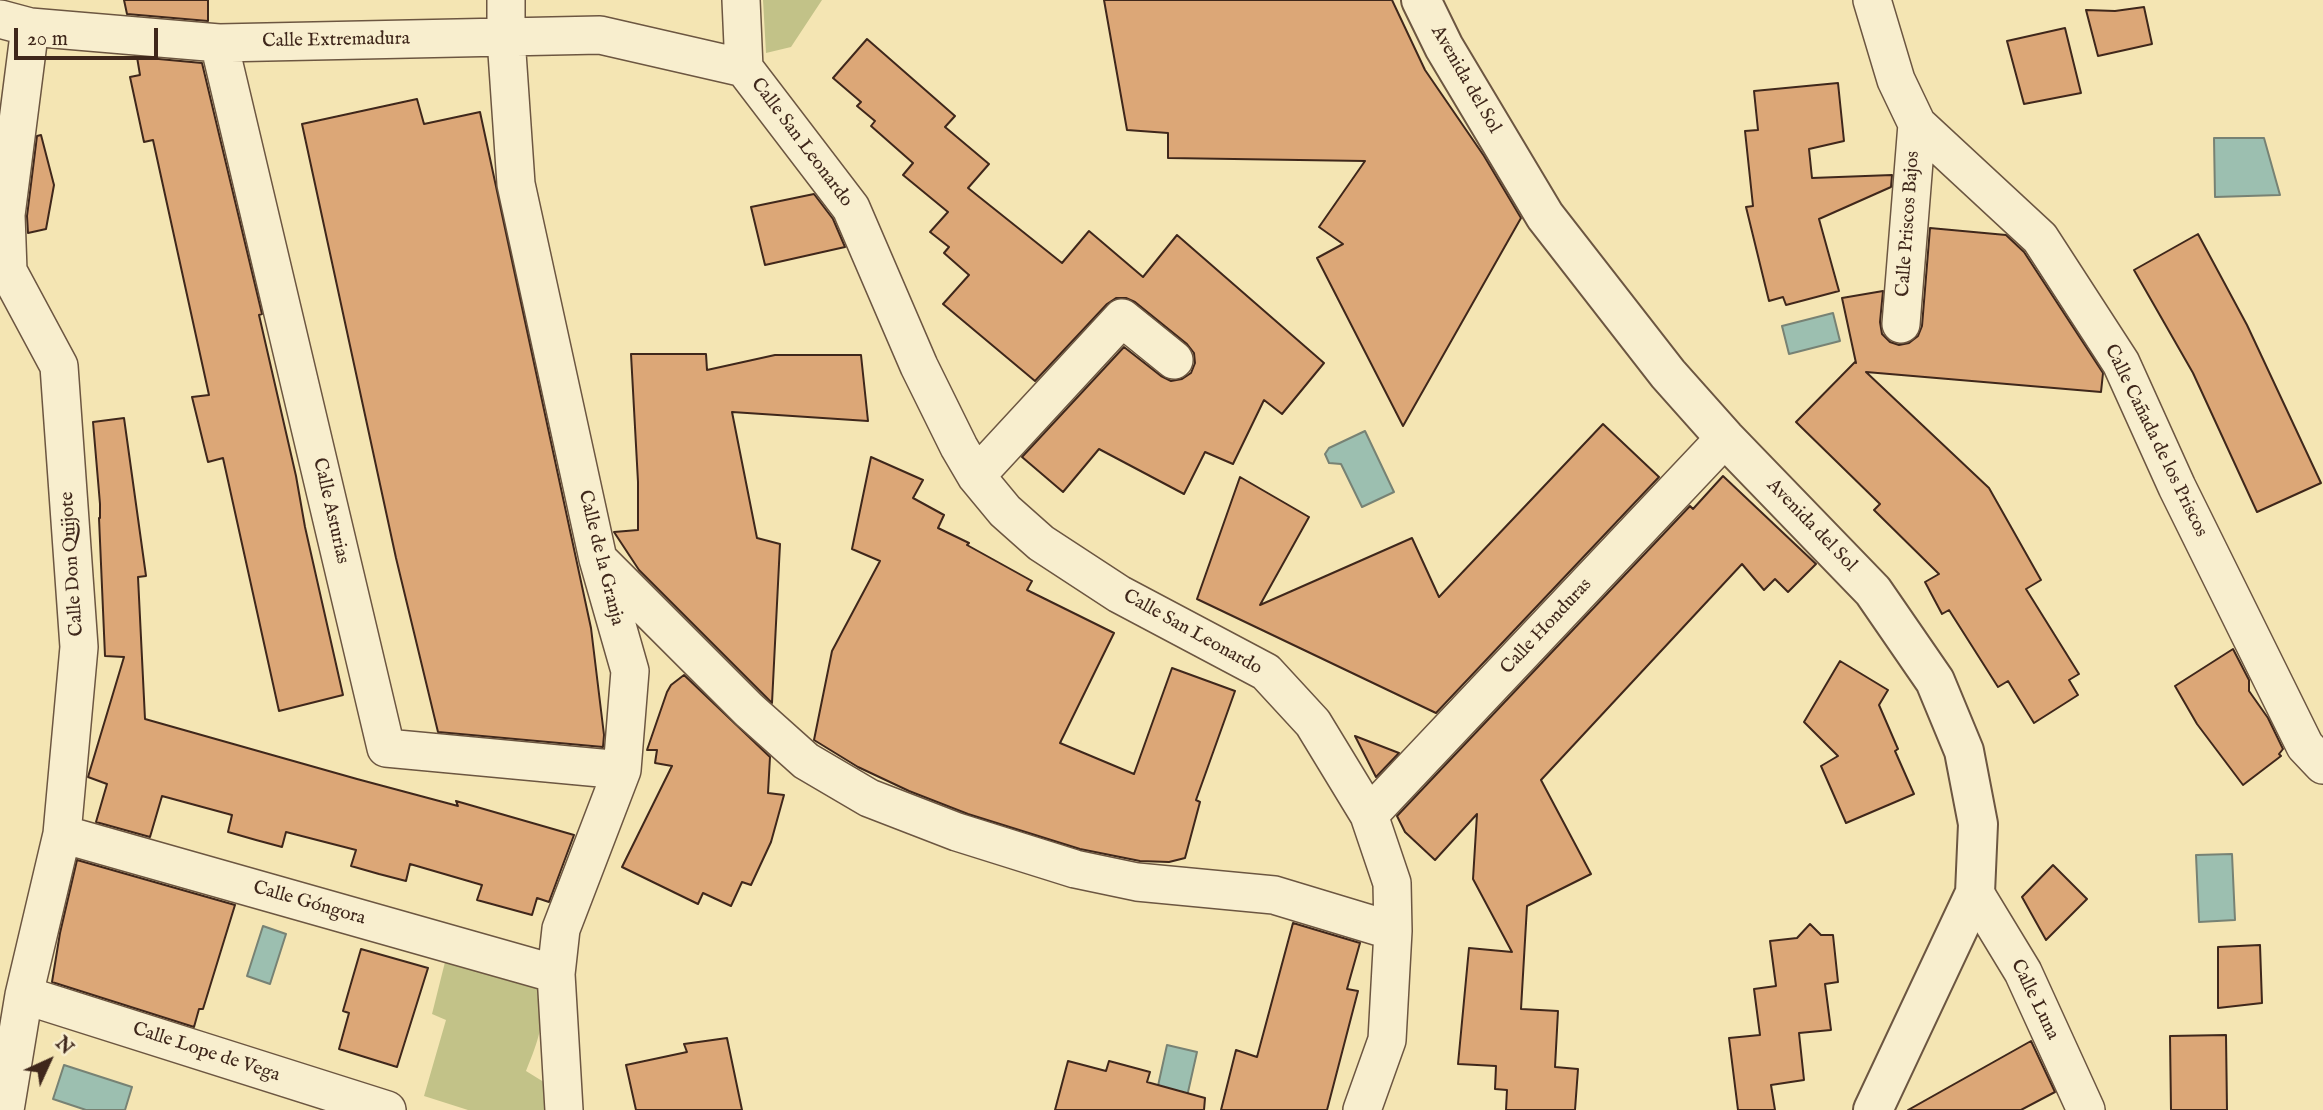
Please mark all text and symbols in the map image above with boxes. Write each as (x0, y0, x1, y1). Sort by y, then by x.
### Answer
scale bar (18, 14, 161, 58)
street label: Avenida del Sol (1425, 22, 1505, 138)
text: 20 m (27, 26, 68, 53)
street label: Calle Extremadura (262, 28, 410, 54)
street label: Calle San Leonardo (745, 74, 857, 212)
street label: Calle Priscos Bajos (1893, 150, 1925, 298)
street label: Calle Cañada de los Priscos (2098, 341, 2212, 541)
street label: Calle Asturias (307, 456, 353, 566)
street label: Avenida del Sol (1761, 475, 1861, 577)
street label: Calle de la Granja (572, 488, 628, 628)
street label: Calle Don Quijote (57, 491, 89, 637)
street label: Calle Honduras (1497, 574, 1597, 680)
street label: Calle San Leonardo (1118, 585, 1266, 681)
street label: Calle Góngora (250, 877, 368, 931)
street label: Calle Luna (2005, 956, 2063, 1044)
street label: Calle Lope de Vega (129, 1018, 283, 1088)
north arrow (14, 1026, 84, 1096)
text: N (50, 1032, 78, 1060)

